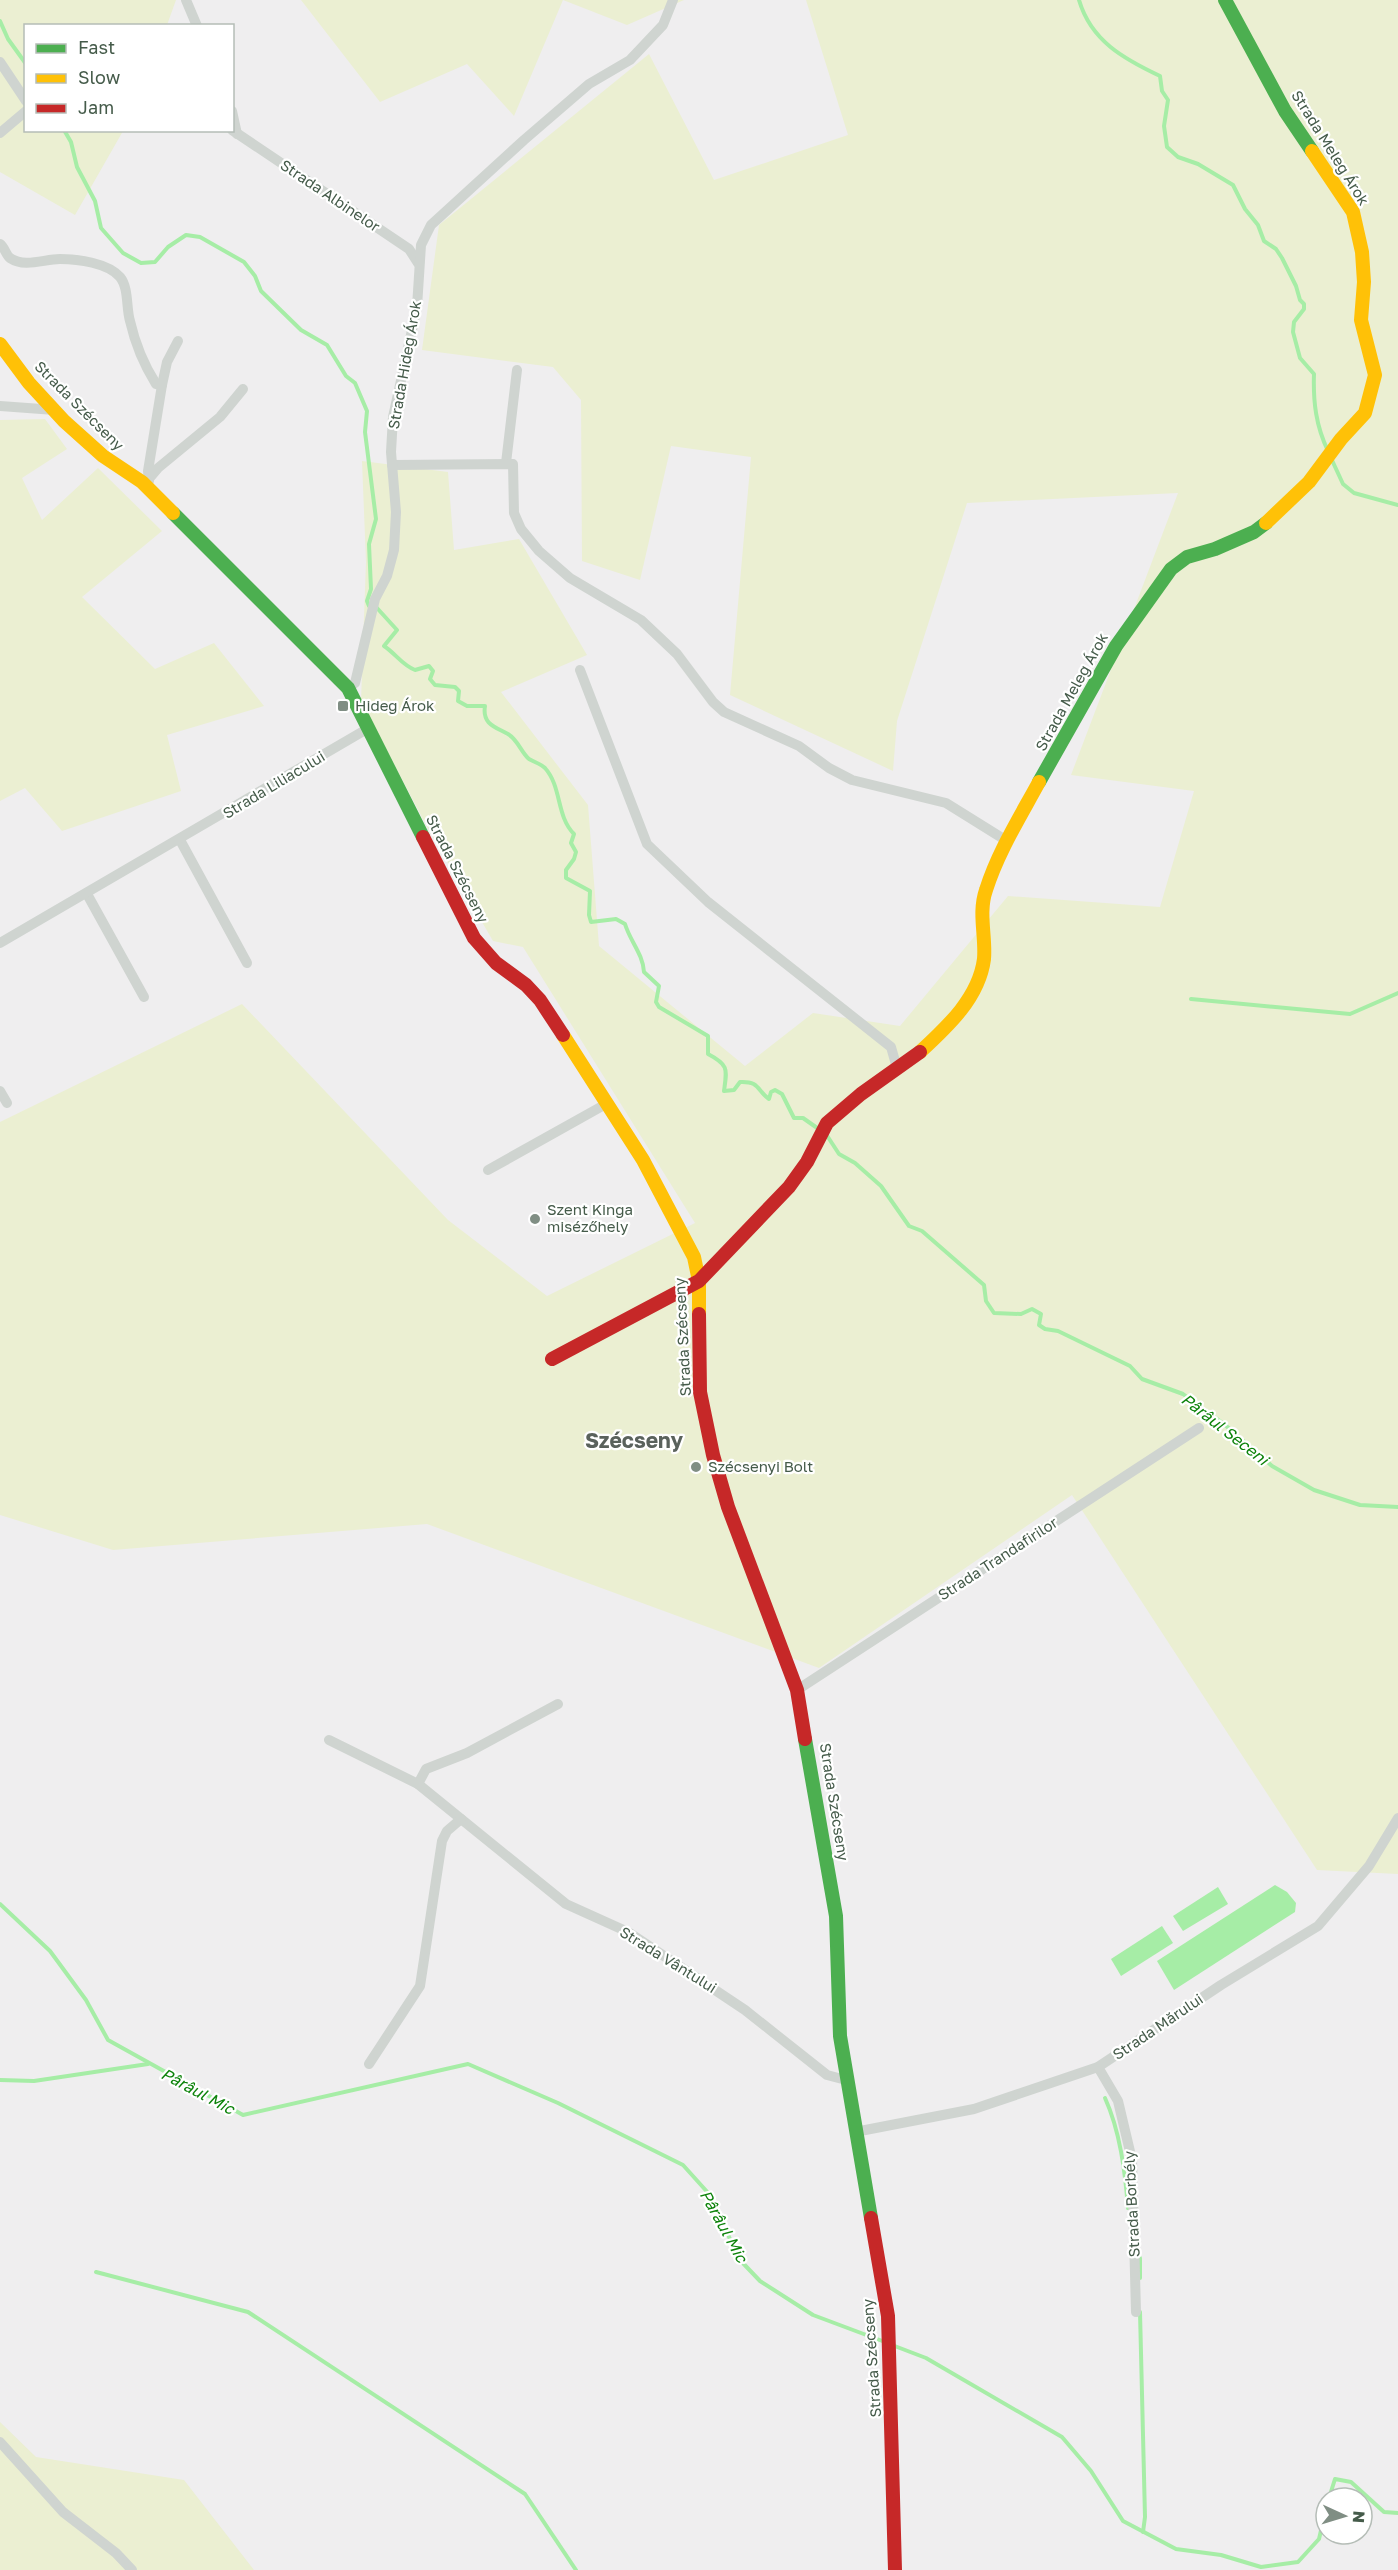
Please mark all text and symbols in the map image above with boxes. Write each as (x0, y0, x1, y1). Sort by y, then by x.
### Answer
legend (24, 24, 234, 132)
text: Fast (78, 36, 115, 58)
text: Slow (78, 66, 121, 88)
street label: Strada Meleg Árok (1288, 87, 1374, 209)
text: Jam (78, 96, 114, 118)
street label: Strada Albinelor (277, 155, 384, 235)
street label: Strada Hideg Árok (384, 299, 424, 431)
street label: Strada Szécseny (31, 357, 129, 454)
street label: Strada Meleg Árok (1031, 629, 1111, 754)
place label: Hideg Árok (355, 696, 435, 714)
marker: Hideg Árok (336, 699, 350, 713)
street label: Strada Liliacului (219, 747, 328, 822)
street label: Strada Szécseny (423, 811, 493, 926)
place label: Szent Kinga misézőhely (547, 1200, 633, 1235)
marker: Szent Kinga misézőhely (528, 1212, 542, 1226)
street label: Strada Szécseny (670, 1277, 694, 1397)
water label: Pârâul Seceni (1177, 1389, 1274, 1470)
district label: Szécseny (585, 1427, 683, 1453)
place label: Szécsenyi Bolt (708, 1457, 813, 1475)
marker: Szécsenyi Bolt (689, 1460, 703, 1474)
street label: Strada Trandafirilor (934, 1513, 1061, 1604)
street label: Strada Szécseny (817, 1742, 853, 1863)
street label: Strada Vântului (617, 1922, 720, 1996)
street label: Strada Mărului (1109, 1989, 1206, 2063)
water label: Pârâul Mic (158, 2063, 239, 2119)
street label: Strada Borbély (1119, 2150, 1143, 2258)
water label: Pârâul Mic (696, 2186, 753, 2267)
street label: Strada Szécseny (858, 2298, 884, 2418)
north arrow (1314, 2486, 1374, 2546)
text: N (1349, 2510, 1369, 2524)

